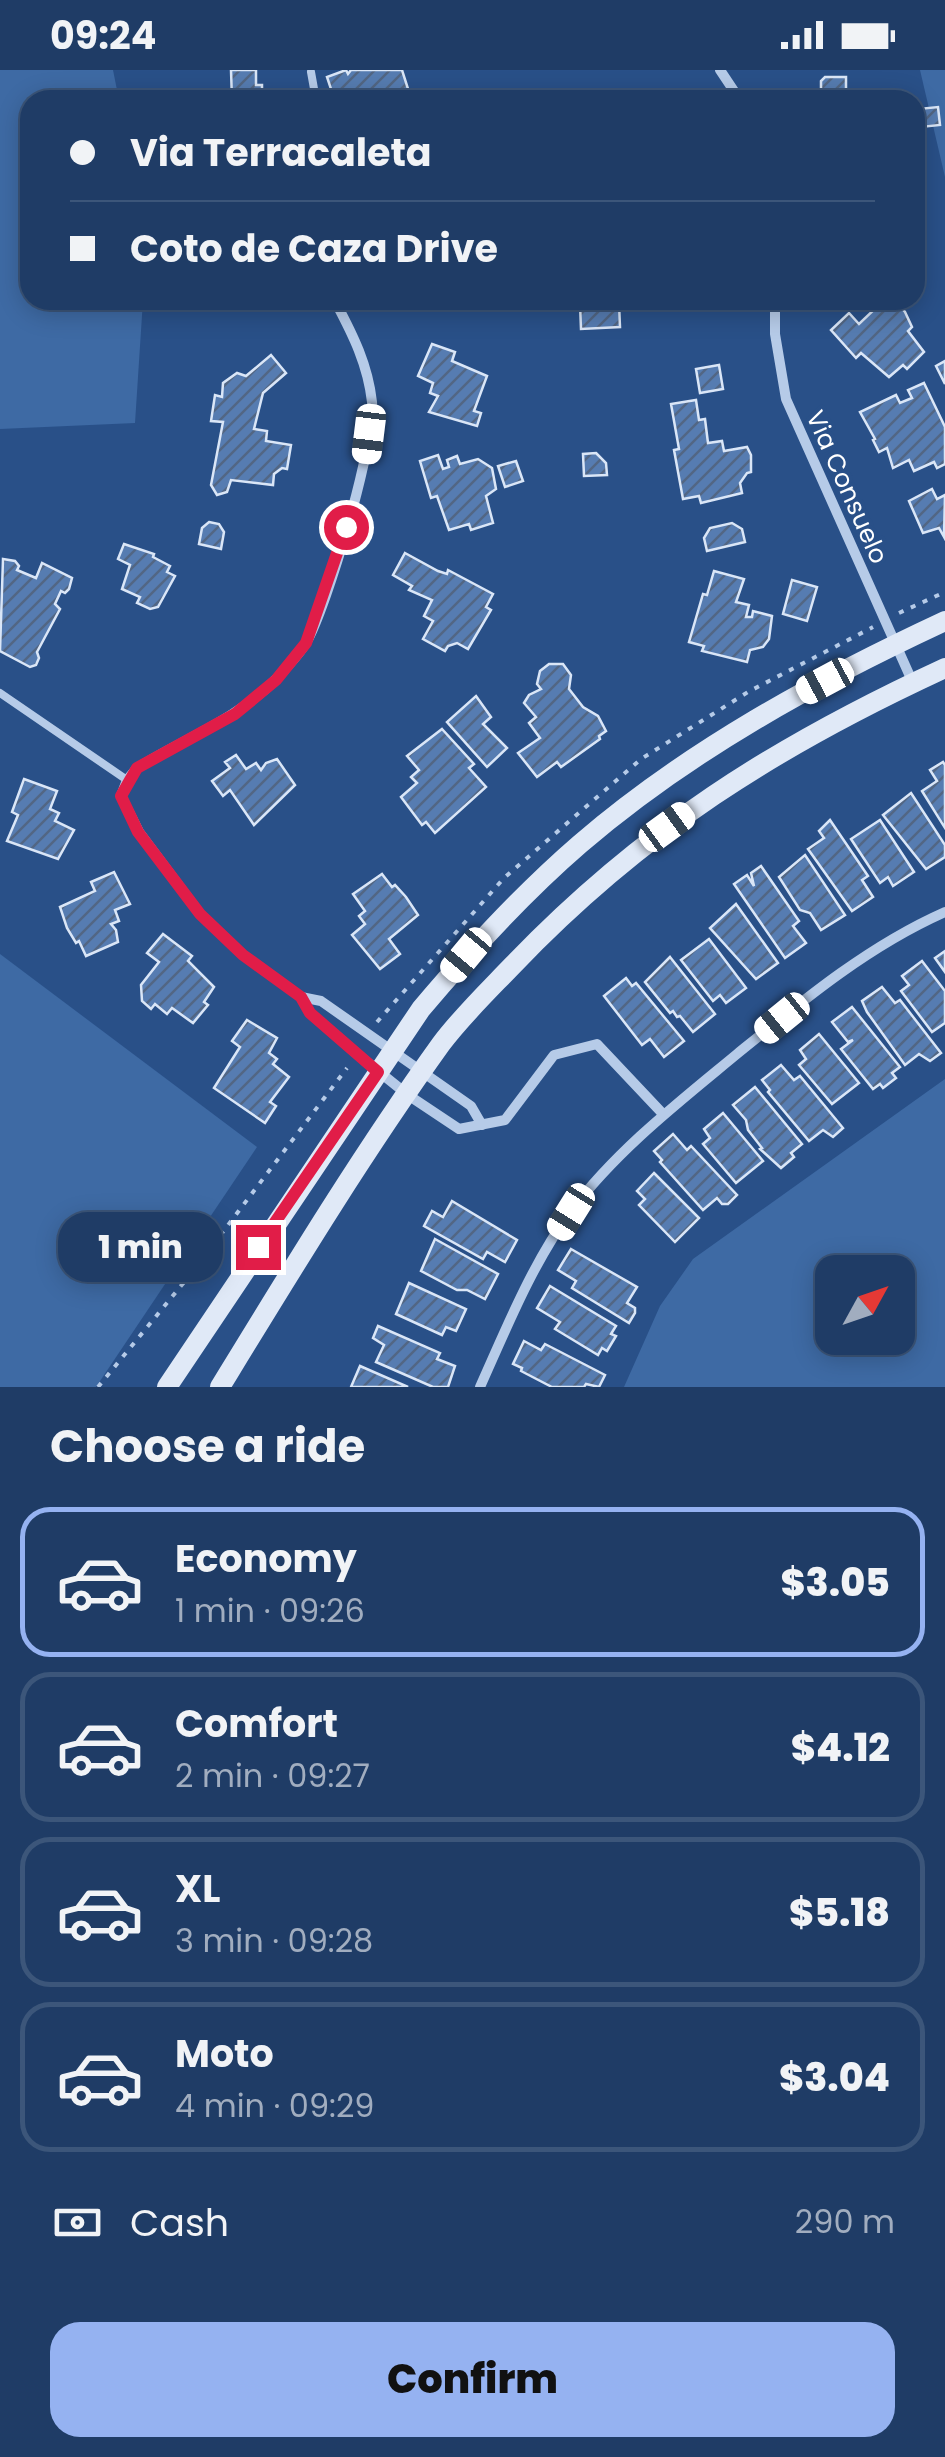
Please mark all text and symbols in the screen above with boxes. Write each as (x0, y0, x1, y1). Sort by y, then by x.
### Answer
text: 09:24 (50, 9, 156, 62)
text: Via Terracaleta (130, 126, 432, 179)
text: Coto de Caza Drive (130, 222, 498, 275)
car (350, 402, 388, 466)
street label: Via Consuelo (798, 405, 896, 569)
route start (324, 505, 369, 550)
car (791, 654, 859, 708)
car (634, 797, 700, 857)
car (435, 922, 497, 988)
car (749, 987, 815, 1049)
car (542, 1179, 600, 1245)
callout: 1 min (58, 1212, 223, 1282)
text: 1 min (98, 1224, 183, 1269)
route end (236, 1225, 281, 1270)
north arrow (815, 1255, 915, 1355)
map controls (815, 1255, 915, 1355)
text: Choose a ride (50, 1415, 365, 1478)
text: Economy (175, 1532, 357, 1585)
icon: car (55, 1537, 145, 1627)
text: $3.05 (780, 1556, 890, 1609)
text: 1 min · 09:26 (175, 1588, 365, 1633)
text: Comfort (175, 1697, 338, 1750)
icon: car (55, 1702, 145, 1792)
text: $4.12 (791, 1721, 890, 1774)
text: 2 min · 09:27 (175, 1753, 370, 1798)
text: XL (175, 1862, 220, 1915)
icon: car (55, 1867, 145, 1957)
text: $5.18 (789, 1886, 890, 1939)
text: 3 min · 09:28 (175, 1918, 373, 1963)
text: Moto (175, 2027, 274, 2080)
icon: car (55, 2032, 145, 2122)
text: $3.04 (779, 2051, 890, 2104)
text: 4 min · 09:29 (175, 2083, 375, 2128)
icon: cash (50, 2195, 105, 2250)
text: Cash (130, 2196, 229, 2249)
text: 290 m (795, 2199, 895, 2244)
button: Confirm (50, 2322, 895, 2437)

